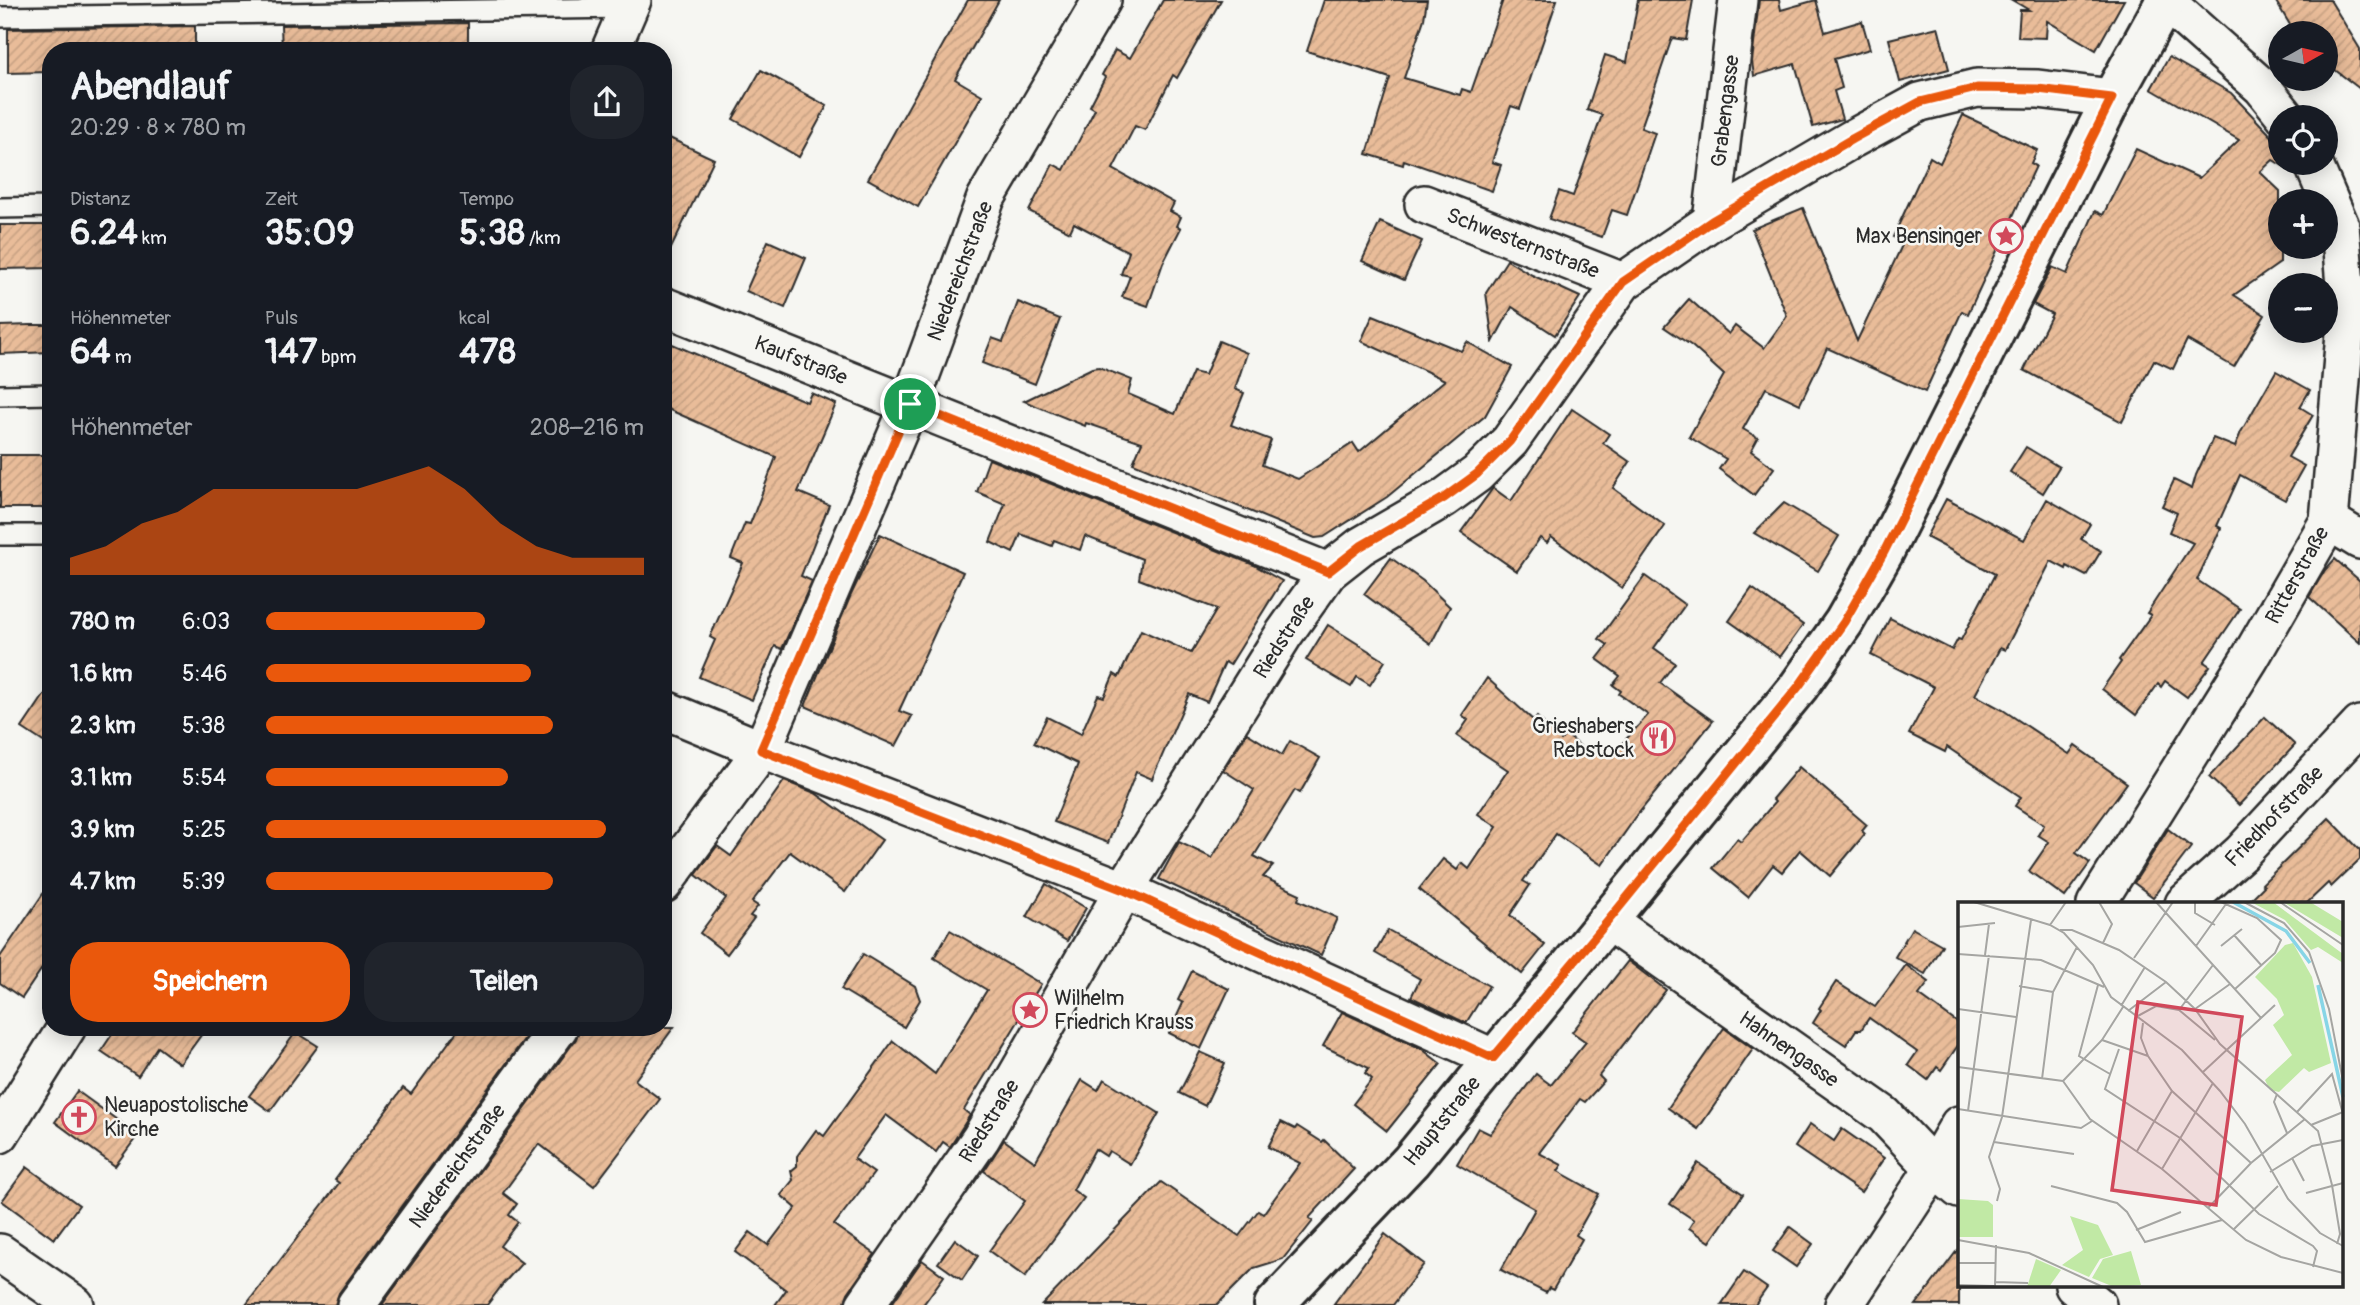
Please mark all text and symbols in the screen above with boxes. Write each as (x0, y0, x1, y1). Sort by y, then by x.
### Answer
north arrow (2268, 21, 2338, 91)
map controls (2268, 21, 2338, 343)
street label: Grabengasse (1705, 53, 1746, 169)
text: Abendlauf (70, 63, 232, 111)
button: share (570, 65, 644, 139)
button: locate (2268, 105, 2338, 175)
text: 20:29 · 8 × 780 m (70, 113, 246, 142)
text: Distanz (70, 187, 130, 211)
text: Zeit (265, 187, 298, 211)
text: Tempo (459, 187, 514, 211)
button: + (2268, 189, 2338, 259)
street label: Niedereichstraße (921, 197, 1000, 345)
street label: Schwesternstraße (1443, 202, 1604, 285)
text: 6.24 (70, 211, 138, 255)
text: 35:09 (265, 211, 354, 255)
text: 5:38 (459, 211, 525, 255)
place icon: Max Bensinger (1987, 217, 2025, 255)
place label: Max Bensinger (1856, 223, 1982, 250)
text: km (138, 226, 167, 250)
text: /km (525, 226, 561, 250)
button: − (2268, 273, 2338, 343)
text: Höhenmeter (70, 306, 171, 330)
text: Puls (265, 306, 298, 330)
text: kcal (459, 306, 490, 330)
text: 64 (70, 330, 111, 374)
text: 147 (265, 330, 317, 374)
text: 478 (459, 330, 516, 374)
street label: Kaufstraße (750, 330, 852, 392)
text: m (111, 345, 132, 369)
text: bpm (317, 345, 356, 369)
pin (880, 374, 940, 434)
icon: arrive (891, 385, 929, 423)
text: Höhenmeter (70, 413, 192, 442)
text: 208–216 m (530, 413, 644, 442)
street label: Ritterstraße (2260, 521, 2336, 629)
street label: Riedstraße (1248, 590, 1322, 684)
text: 780 m (70, 607, 135, 636)
text: 6:03 (182, 607, 230, 636)
text: 1.6 km (70, 659, 132, 688)
text: 5:46 (182, 659, 227, 688)
text: 2.3 km (70, 711, 136, 740)
text: 5:38 (182, 711, 225, 740)
place label: Grieshabers Rebstock (1532, 713, 1635, 764)
restaurant icon: Grieshabers Rebstock (1639, 719, 1677, 757)
street label: Friedhofstraße (2219, 759, 2330, 873)
text: 3.1 km (70, 763, 132, 792)
text: 5:54 (182, 763, 226, 792)
text: 3.9 km (70, 815, 135, 844)
text: 5:25 (182, 815, 226, 844)
text: 4.7 km (70, 867, 136, 896)
text: 5:39 (182, 867, 225, 896)
inset map (1958, 902, 2342, 1288)
button: Speichern (70, 942, 350, 1022)
button: Teilen (364, 942, 644, 1022)
place label: Wilhelm Friedrich Krauss (1054, 985, 1194, 1036)
place icon: Wilhelm Friedrich Krauss (1011, 991, 1049, 1029)
street label: Hahnengasse (1733, 1005, 1845, 1094)
street label: Hauptstraße (1398, 1070, 1487, 1172)
street label: Riedstraße (953, 1074, 1026, 1168)
place label: Neuapostolische Kirche (104, 1092, 249, 1143)
church icon: Neuapostolische Kirche (60, 1098, 98, 1136)
street label: Niedereichstraße (403, 1098, 512, 1234)

